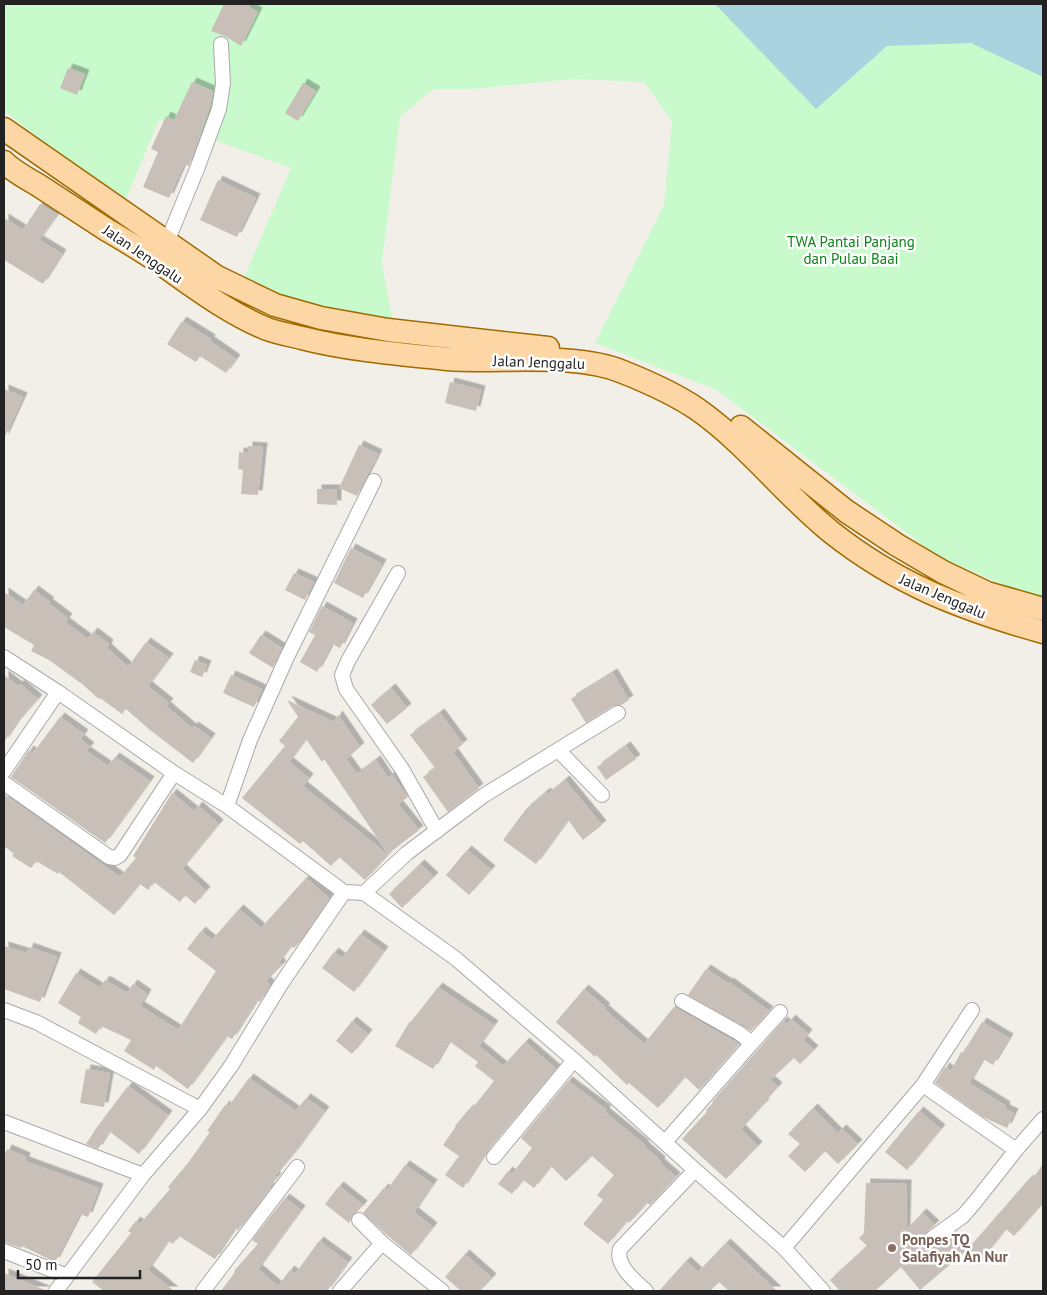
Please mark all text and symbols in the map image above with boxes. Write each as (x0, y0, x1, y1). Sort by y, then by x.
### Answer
street label: Jalan Jenggalu (99, 220, 186, 288)
park label: TWA Pantai Panjang dan Pulau Baai (787, 232, 915, 268)
street label: Jalan Jenggalu (492, 351, 585, 373)
street label: Jalan Jenggalu (896, 569, 989, 623)
place label: Ponpes TQ Salafiyah An Nur (902, 1230, 1008, 1266)
marker: Ponpes TQ Salafiyah An Nur (886, 1242, 898, 1254)
scale bar (18, 1248, 140, 1280)
text: 50 m (25, 1255, 58, 1274)

